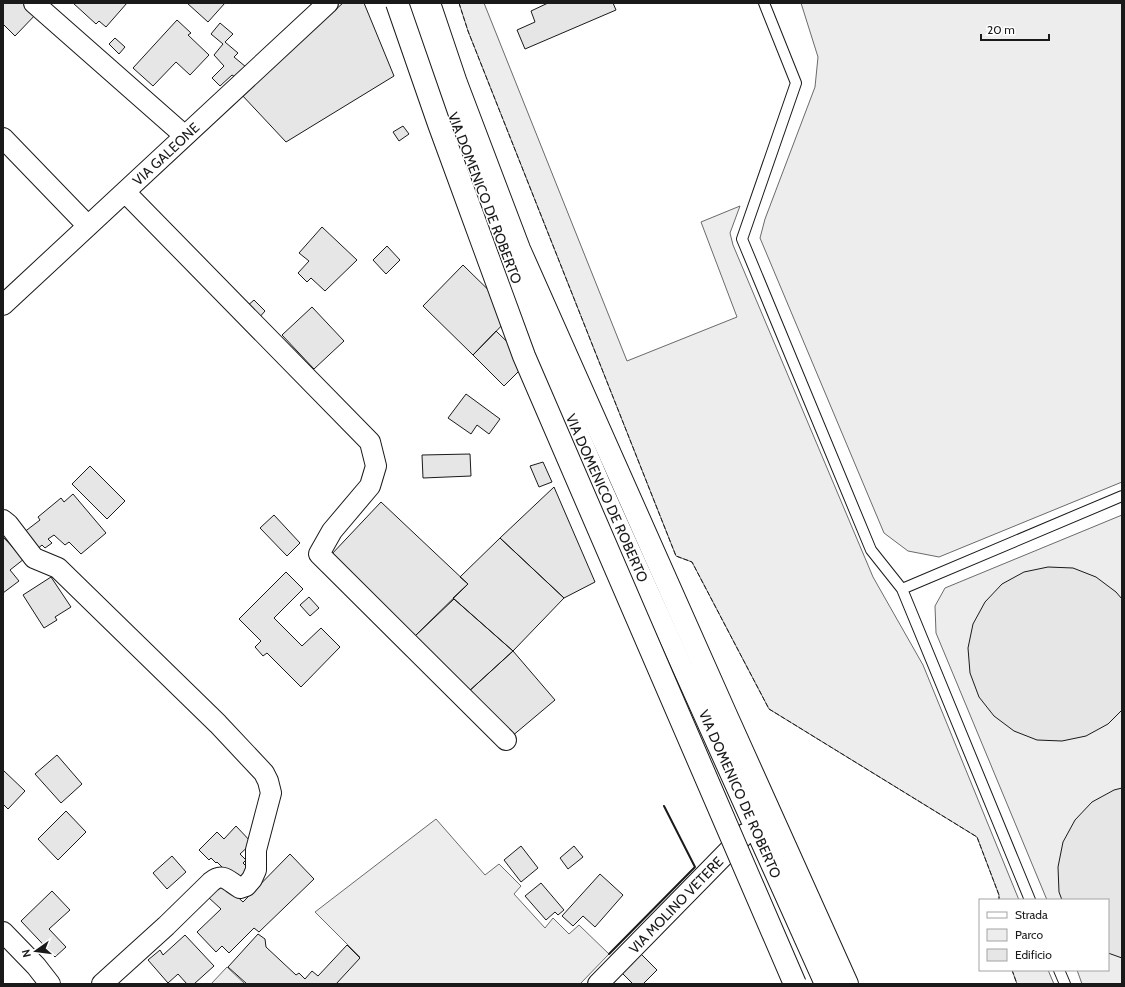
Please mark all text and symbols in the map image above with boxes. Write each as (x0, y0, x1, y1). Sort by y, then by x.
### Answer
scale bar (981, 16, 1049, 42)
text: 20 m (987, 22, 1015, 37)
street label: VIA DOMENICO DE ROBERTO (444, 110, 526, 286)
street label: VIA GALEONE (129, 118, 203, 190)
street label: VIA DOMENICO DE ROBERTO (562, 411, 652, 585)
street label: VIA DOMENICO DE ROBERTO (695, 707, 785, 881)
street label: VIA MOLINO VETERE (625, 853, 727, 957)
legend (979, 899, 1109, 971)
text: Strada (1015, 907, 1048, 922)
text: Parco (1015, 927, 1043, 942)
north arrow (16, 931, 56, 971)
text: Edificio (1015, 947, 1052, 962)
text: N (19, 948, 34, 959)

